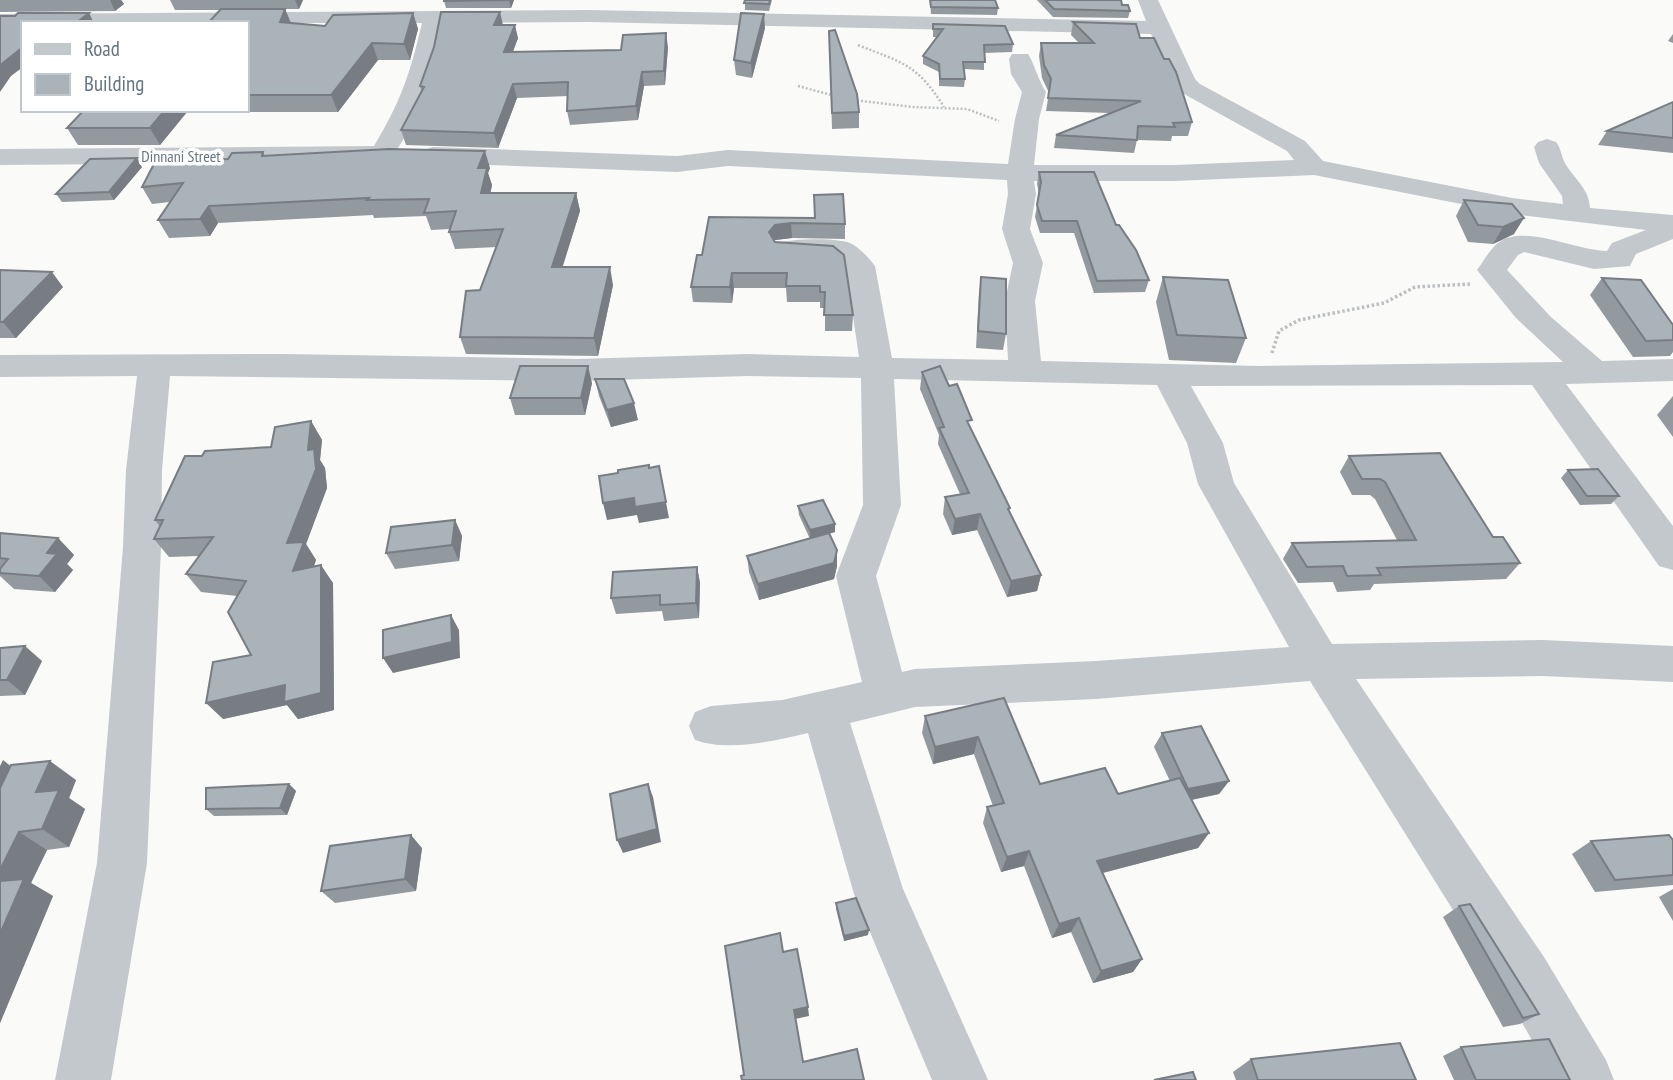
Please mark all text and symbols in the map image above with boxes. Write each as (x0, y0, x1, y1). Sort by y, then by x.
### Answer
legend (21, 21, 248, 112)
text: Road (84, 35, 120, 62)
text: Building (84, 70, 144, 97)
street label: Dinnani Street (141, 146, 221, 166)

